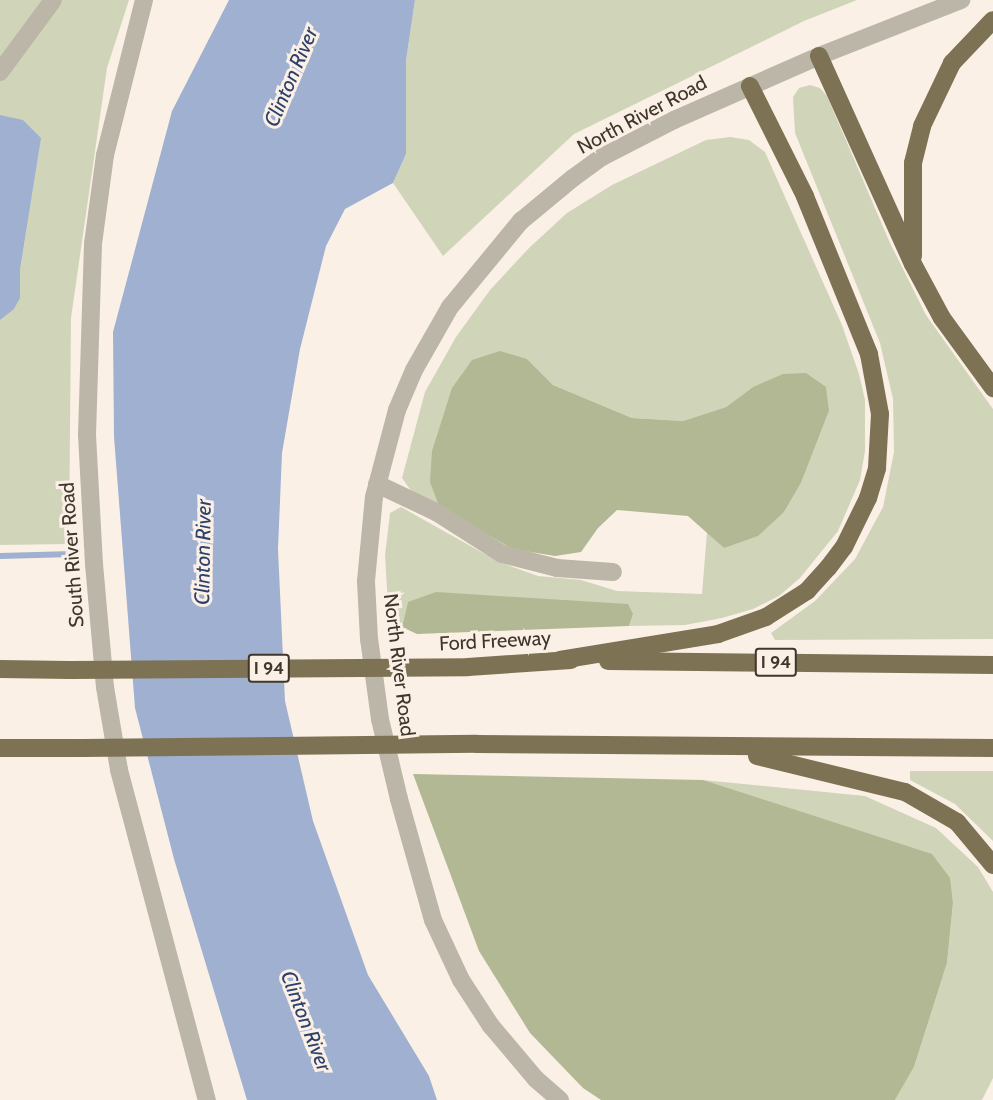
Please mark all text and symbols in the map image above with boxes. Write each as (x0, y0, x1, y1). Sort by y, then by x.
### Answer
water label: Clinton River (259, 23, 323, 131)
street label: North River Road (573, 71, 711, 159)
street label: South River Road (55, 482, 89, 628)
water label: Clinton River (189, 499, 217, 605)
street label: North River Road (378, 592, 420, 738)
street label: Ford Freeway (438, 626, 552, 656)
road number: I 94 (754, 647, 798, 677)
road number: I 94 (246, 653, 292, 683)
water label: Clinton River (275, 967, 337, 1075)

